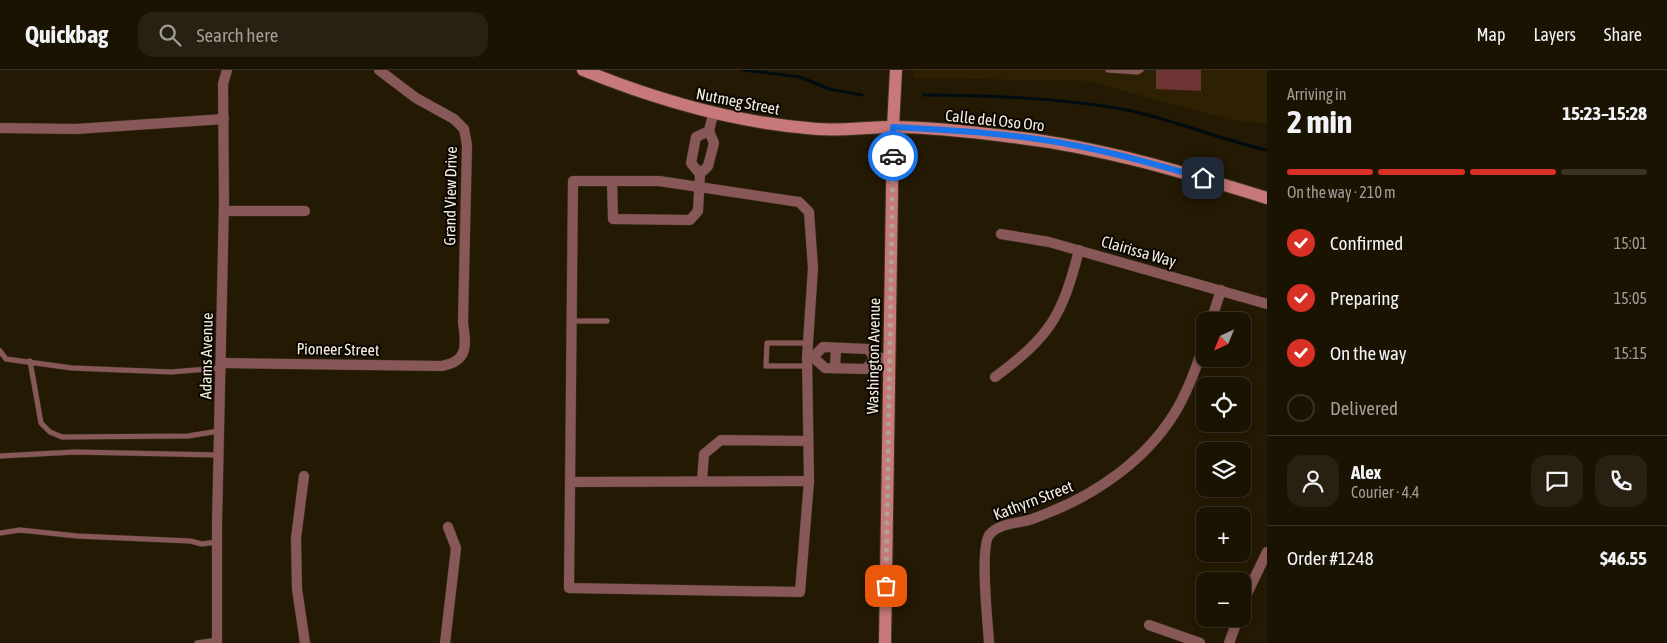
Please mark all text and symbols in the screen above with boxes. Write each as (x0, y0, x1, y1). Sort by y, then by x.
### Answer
search box (138, 12, 488, 57)
text: Quickbag (25, 21, 108, 48)
icon: search (156, 21, 184, 49)
text: Search here (196, 24, 278, 46)
text: Map (1476, 24, 1505, 45)
text: Layers (1533, 24, 1576, 45)
text: Share (1604, 24, 1642, 45)
street label: Nutmeg Street (694, 84, 782, 119)
text: Arriving in (1287, 85, 1347, 103)
text: 15:23–15:28 (1562, 102, 1647, 124)
text: 2 min (1287, 103, 1352, 140)
street label: Calle del Oso Oro (944, 106, 1046, 134)
courier (868, 131, 918, 181)
icon: car (879, 142, 907, 170)
street label: Grand View Drive (440, 146, 460, 246)
pin (1182, 157, 1224, 199)
icon: home (1189, 164, 1217, 192)
text: On the way · 210 m (1287, 183, 1396, 201)
icon: check (1287, 229, 1315, 257)
street label: Clairissa Way (1099, 232, 1179, 271)
text: Confirmed (1330, 232, 1403, 254)
text: 15:01 (1614, 234, 1647, 252)
icon: check (1287, 284, 1315, 312)
text: Preparing (1330, 287, 1399, 309)
text: 15:05 (1614, 289, 1647, 307)
street label: Washington Avenue (863, 298, 884, 414)
north arrow (1196, 312, 1251, 368)
map controls (1196, 312, 1251, 627)
street label: Adams Avenue (196, 313, 216, 399)
street label: Pioneer Street (296, 339, 380, 359)
icon: check (1287, 339, 1315, 367)
text: On the way (1330, 342, 1407, 364)
text: 15:15 (1614, 344, 1647, 362)
button: locate (1196, 377, 1251, 432)
text: Delivered (1330, 397, 1398, 419)
button: layers (1196, 442, 1251, 497)
button: person (1287, 455, 1339, 507)
button: chat (1531, 455, 1583, 507)
button: phone (1595, 455, 1647, 507)
text: Alex (1351, 461, 1381, 483)
street label: Kathyrn Street (991, 476, 1076, 524)
text: Courier · 4.4 (1351, 483, 1420, 501)
button: + (1196, 507, 1251, 562)
text: Order #1248 (1287, 547, 1374, 569)
text: $46.55 (1600, 547, 1647, 569)
pin (865, 565, 907, 607)
icon: bag (872, 572, 900, 600)
button: − (1196, 572, 1251, 627)

